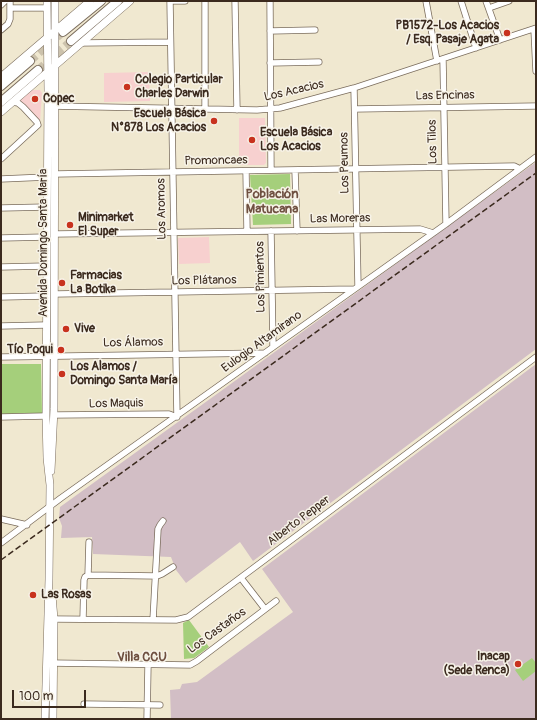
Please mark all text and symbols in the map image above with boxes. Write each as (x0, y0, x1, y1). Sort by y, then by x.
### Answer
place label: PB1572-Los Acacios / Esq. Pasaje Agata (396, 19, 499, 47)
marker: PB1572-Los Acacios / Esq. Pasaje Agata (502, 28, 512, 38)
place label: Colegio Particular Charles Darwin (135, 73, 223, 101)
street label: Los Acacios (263, 77, 325, 105)
marker: Colegio Particular Charles Darwin (122, 82, 132, 92)
street label: Las Encinas (415, 88, 475, 104)
place label: Copec (43, 92, 75, 106)
marker: Copec (30, 94, 40, 104)
place label: Escuela Básica N°878 Los Acacios (111, 107, 206, 135)
marker: Escuela Básica N°878 Los Acacios (209, 116, 219, 126)
street label: Los Tilos (425, 120, 441, 164)
place label: Escuela Básica Los Acacios (260, 126, 332, 154)
street label: Los Peumos (337, 132, 353, 194)
marker: Escuela Básica Los Acacios (247, 135, 257, 145)
street label: Promoncaes (184, 153, 248, 169)
street label: Avenida Domingo Santa María (37, 169, 51, 317)
street label: Los Aromos (154, 178, 170, 240)
district label: Población Matucana (245, 187, 299, 218)
place label: Minimarket El Super (78, 211, 134, 239)
street label: Las Moreras (310, 211, 370, 227)
marker: Minimarket El Super (65, 220, 75, 230)
street label: Los Pimientos (253, 241, 269, 313)
place label: Farmacias La Botika (70, 269, 122, 297)
street label: Los Plátanos (171, 273, 237, 289)
marker: Farmacias La Botika (57, 278, 67, 288)
street label: Eulogio Altamirano (219, 308, 305, 376)
place label: Vive (74, 322, 95, 336)
marker: Vive (61, 324, 71, 334)
street label: Los Álamos (103, 335, 163, 351)
place label: Tío Poqui (7, 343, 53, 357)
marker: Tío Poqui (56, 345, 66, 355)
place label: Los Alamos / Domingo Santa María (70, 360, 178, 388)
marker: Los Alamos / Domingo Santa María (57, 369, 67, 379)
street label: Los Maquis (89, 396, 143, 412)
street label: Alberto Pepper (265, 493, 333, 549)
place label: Las Rosas (41, 588, 91, 602)
marker: Las Rosas (28, 590, 38, 600)
street label: Los Castaños (185, 605, 249, 657)
district label: Villa CCU (117, 650, 167, 666)
place label: Inacap (Sede Renca) (443, 650, 510, 678)
marker: Inacap (Sede Renca) (513, 659, 523, 669)
scale bar (14, 682, 88, 708)
text: 100 m (19, 689, 53, 704)

